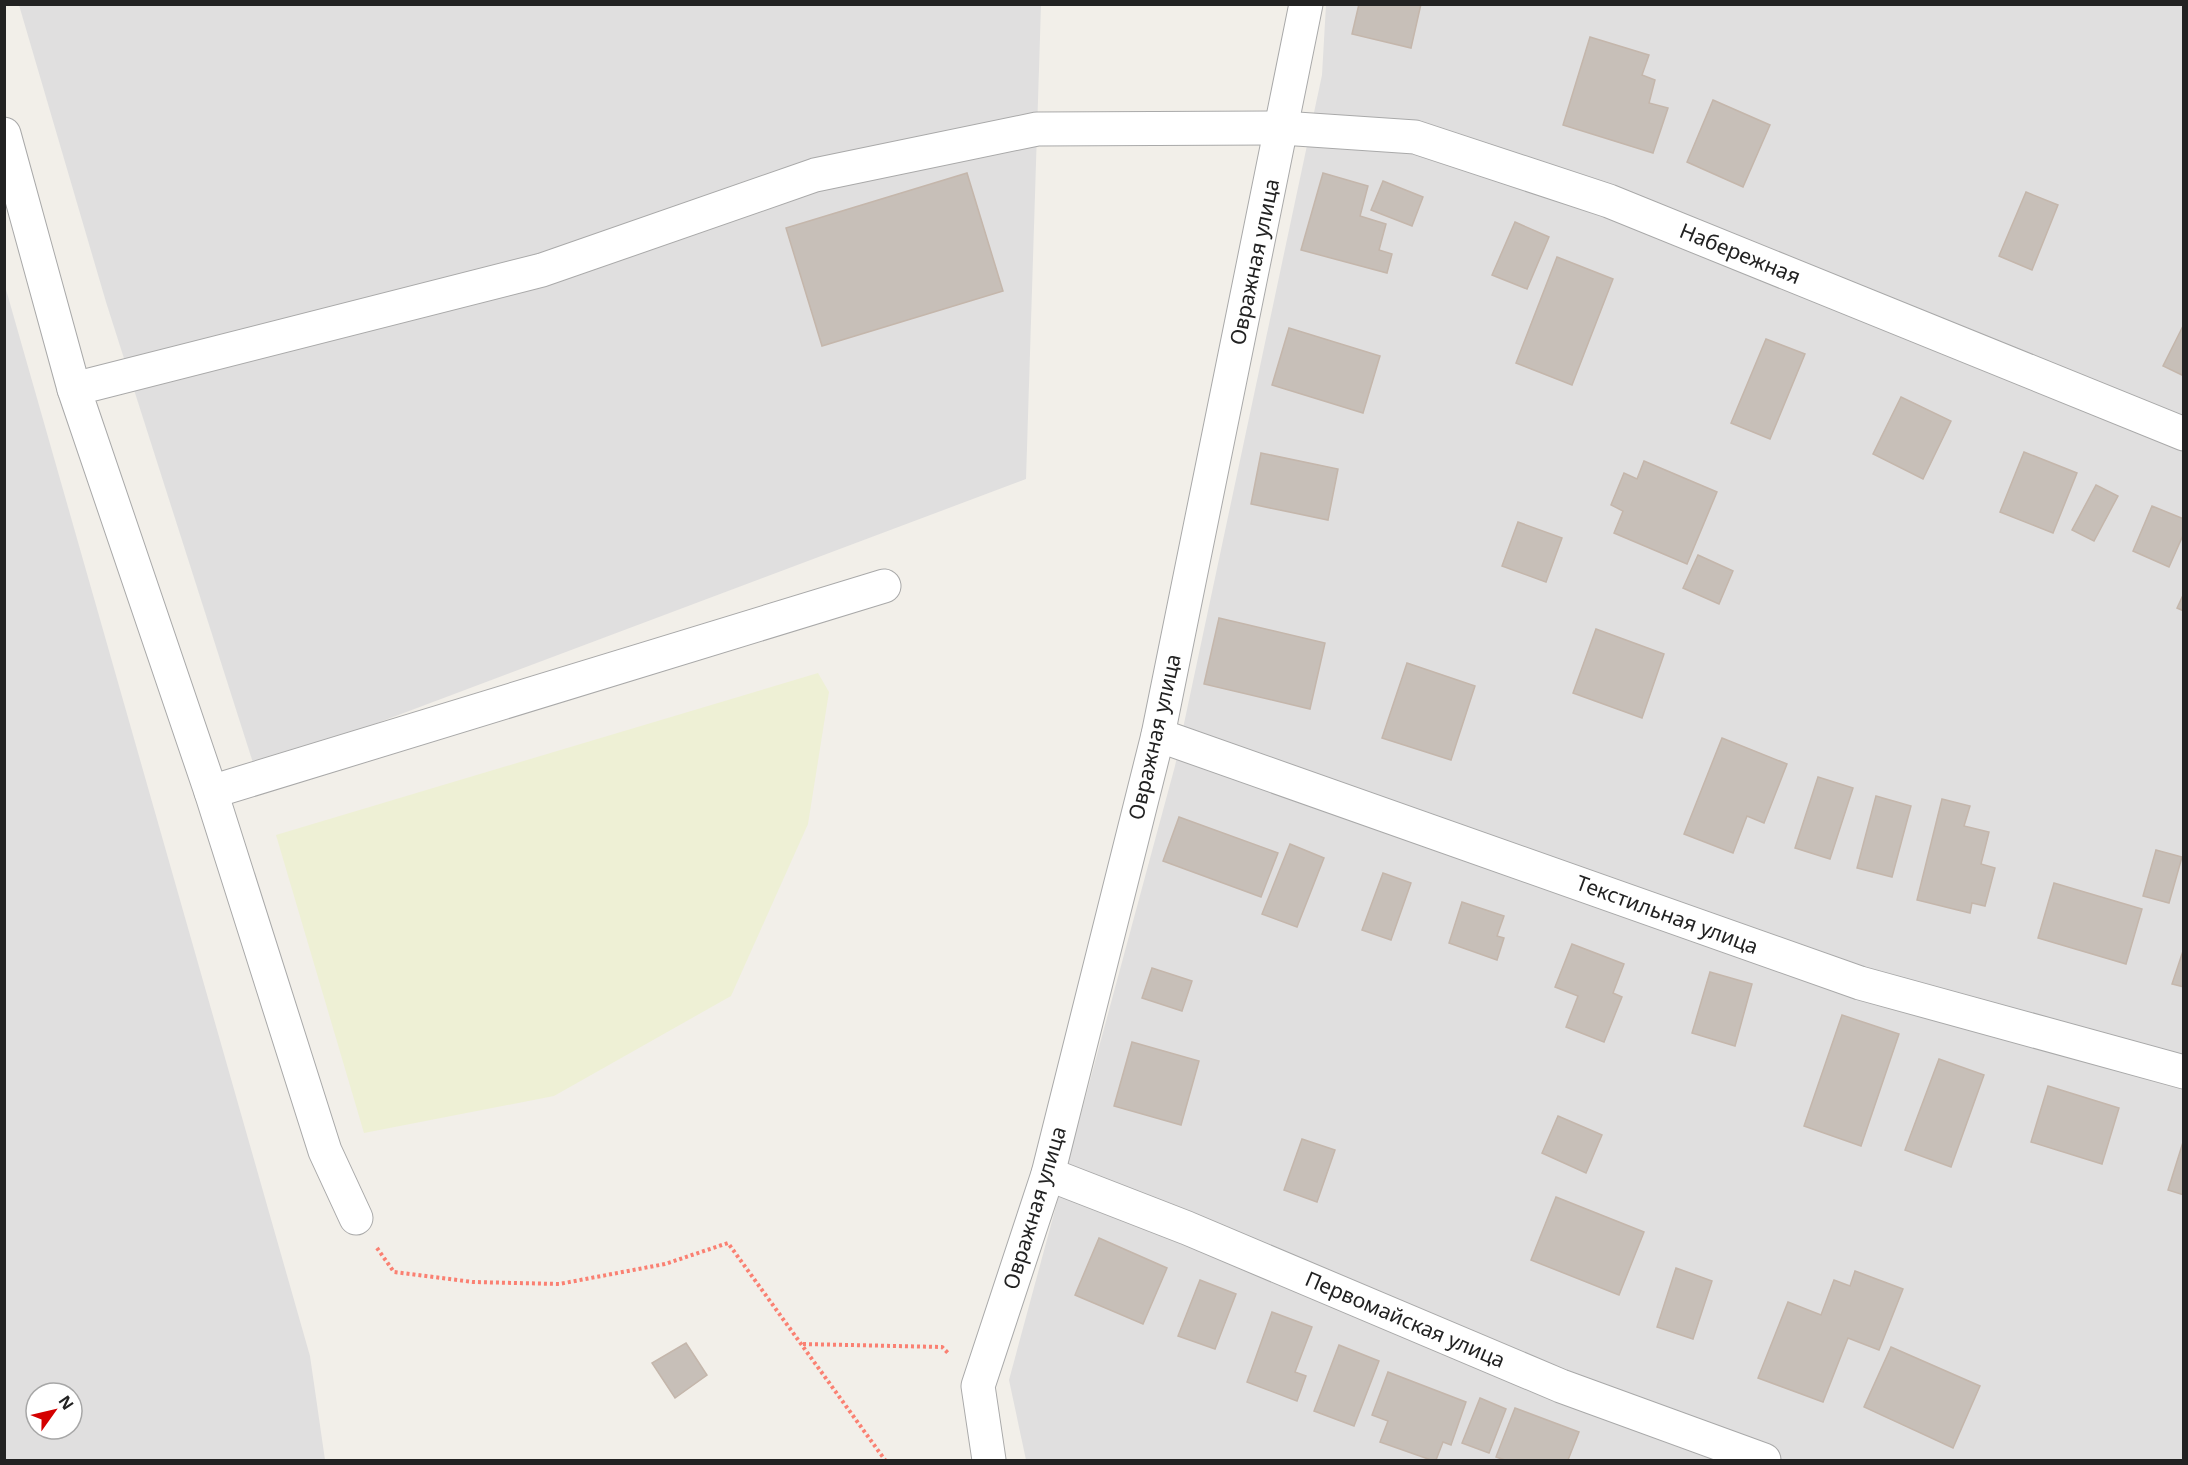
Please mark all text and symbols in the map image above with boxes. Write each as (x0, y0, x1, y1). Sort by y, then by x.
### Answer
street label: Овражная улица (1223, 176, 1285, 348)
street label: Набережная (1676, 216, 1805, 290)
street label: Овражная улица (1121, 651, 1187, 822)
street label: Текстильная улица (1572, 868, 1762, 960)
street label: Овражная улица (996, 1123, 1072, 1293)
street label: Первомайская улица (1301, 1264, 1510, 1374)
north arrow (24, 1381, 84, 1441)
text: N (54, 1391, 79, 1414)

